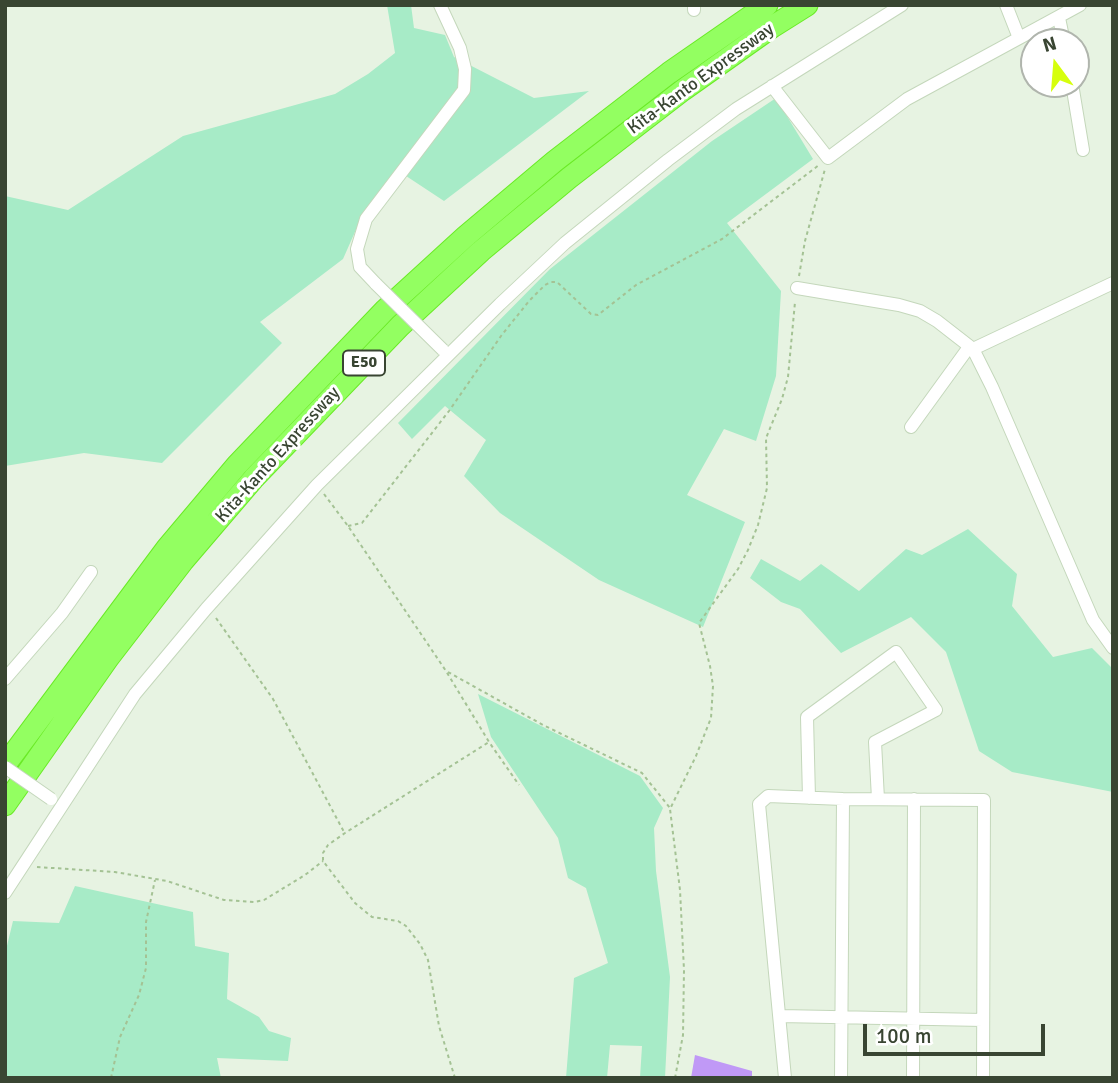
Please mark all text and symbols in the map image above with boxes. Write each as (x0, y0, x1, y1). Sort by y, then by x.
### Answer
street label: Kita-Kanto Expressway (624, 19, 778, 139)
north arrow (1020, 28, 1090, 98)
text: N (1040, 31, 1059, 58)
road number: E50 (343, 350, 385, 376)
street label: Kita-Kanto Expressway (211, 383, 345, 527)
scale bar (866, 1010, 1048, 1054)
text: 100 m (876, 1023, 931, 1049)

